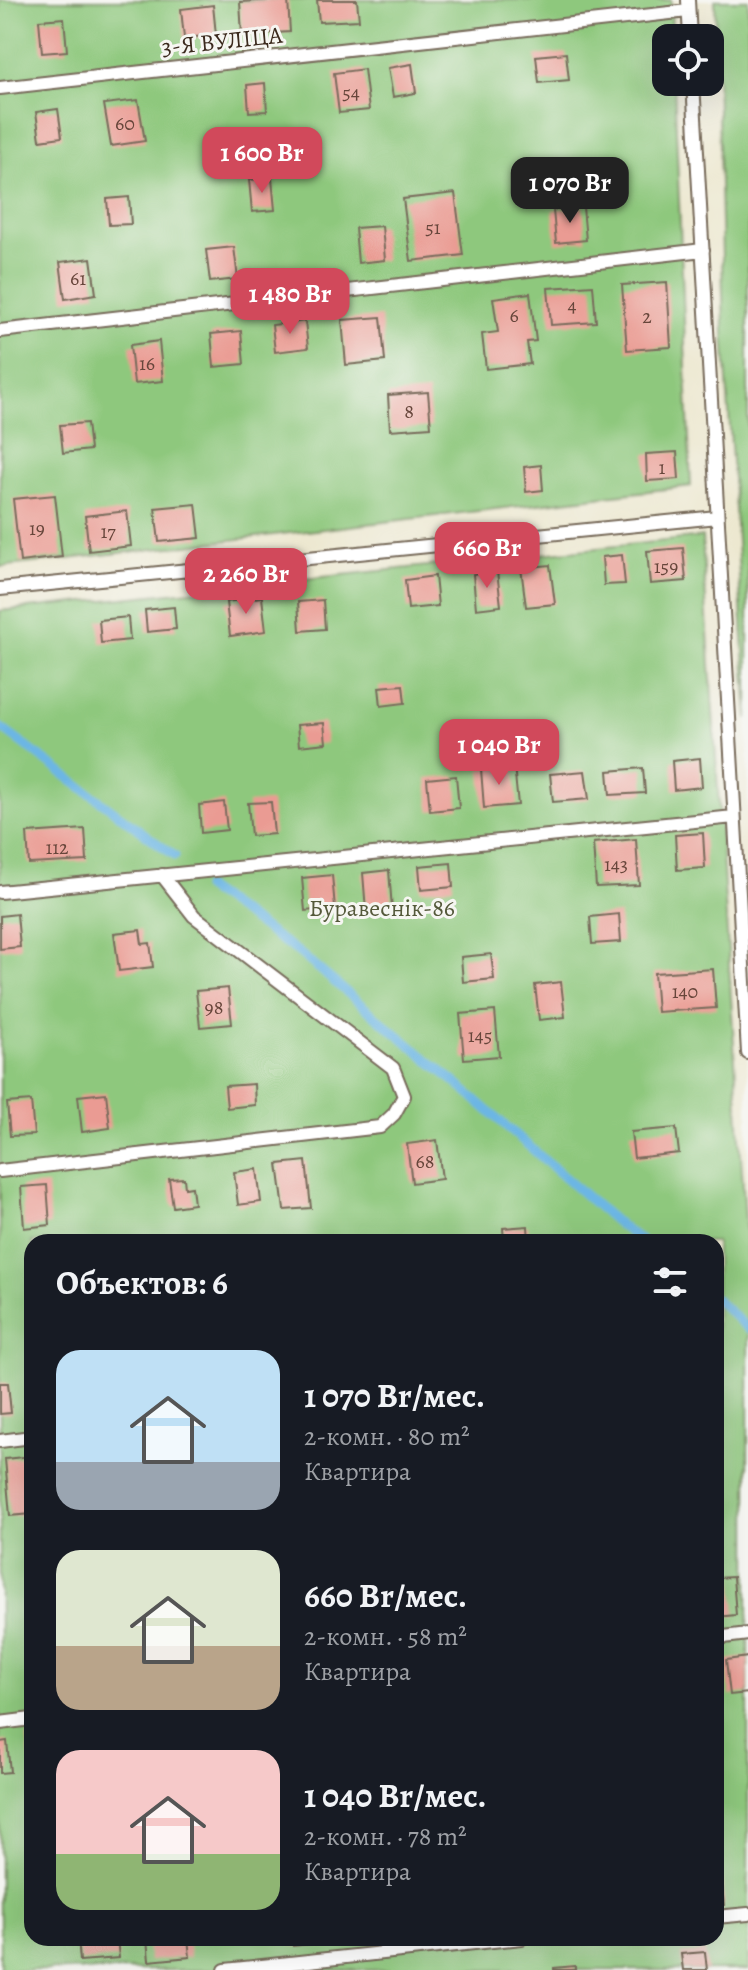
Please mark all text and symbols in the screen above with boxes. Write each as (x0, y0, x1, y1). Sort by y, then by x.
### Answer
street label: 3-Я ВУЛІЦА (160, 19, 285, 63)
map controls (652, 24, 724, 96)
button: locate (652, 24, 724, 96)
house number: 54 (342, 79, 360, 106)
house number: 60 (115, 110, 135, 137)
pin: 1 600 Br (179, 127, 345, 195)
text: 1 600 Br (220, 135, 304, 170)
pin: 1 070 Br (487, 157, 653, 225)
text: 1 070 Br (529, 165, 611, 200)
house number: 51 (425, 214, 441, 241)
house number: 61 (70, 265, 86, 292)
pin: 1 480 Br (207, 268, 373, 336)
text: 1 480 Br (249, 276, 331, 311)
house number: 4 (567, 292, 577, 319)
house number: 6 (509, 302, 519, 329)
house number: 2 (642, 303, 652, 330)
house number: 16 (139, 350, 155, 377)
house number: 8 (404, 398, 414, 425)
house number: 1 (659, 454, 666, 481)
house number: 19 (29, 515, 45, 542)
house number: 17 (100, 518, 116, 545)
pin: 660 Br (422, 522, 552, 590)
text: 660 Br (453, 530, 521, 565)
pin: 2 260 Br (163, 548, 329, 616)
house number: 159 (654, 553, 678, 580)
text: 2 260 Br (203, 556, 289, 591)
pin: 1 040 Br (416, 719, 582, 787)
text: 1 040 Br (457, 727, 541, 762)
house number: 112 (45, 834, 69, 861)
house number: 143 (604, 851, 628, 878)
park label: Буравеснік-86 (309, 892, 455, 924)
house number: 140 (672, 978, 698, 1005)
house number: 98 (205, 994, 223, 1021)
house number: 145 (468, 1022, 492, 1049)
house number: 68 (416, 1148, 434, 1175)
text: Объектов: 6 (56, 1259, 228, 1306)
icon: filters (648, 1260, 692, 1304)
text: 1 070 Br/мес. (304, 1372, 485, 1419)
icon: home (120, 1382, 216, 1478)
text: 2-комн. · 80 m² (304, 1419, 470, 1454)
text: Квартира (304, 1454, 411, 1489)
text: 660 Br/мес. (304, 1572, 467, 1619)
icon: home (120, 1582, 216, 1678)
text: 2-комн. · 58 m² (304, 1619, 467, 1654)
text: Квартира (304, 1654, 411, 1689)
text: 1 040 Br/мес. (304, 1772, 487, 1819)
icon: home (120, 1782, 216, 1878)
text: 2-комн. · 78 m² (304, 1819, 467, 1854)
text: Квартира (304, 1854, 411, 1889)

